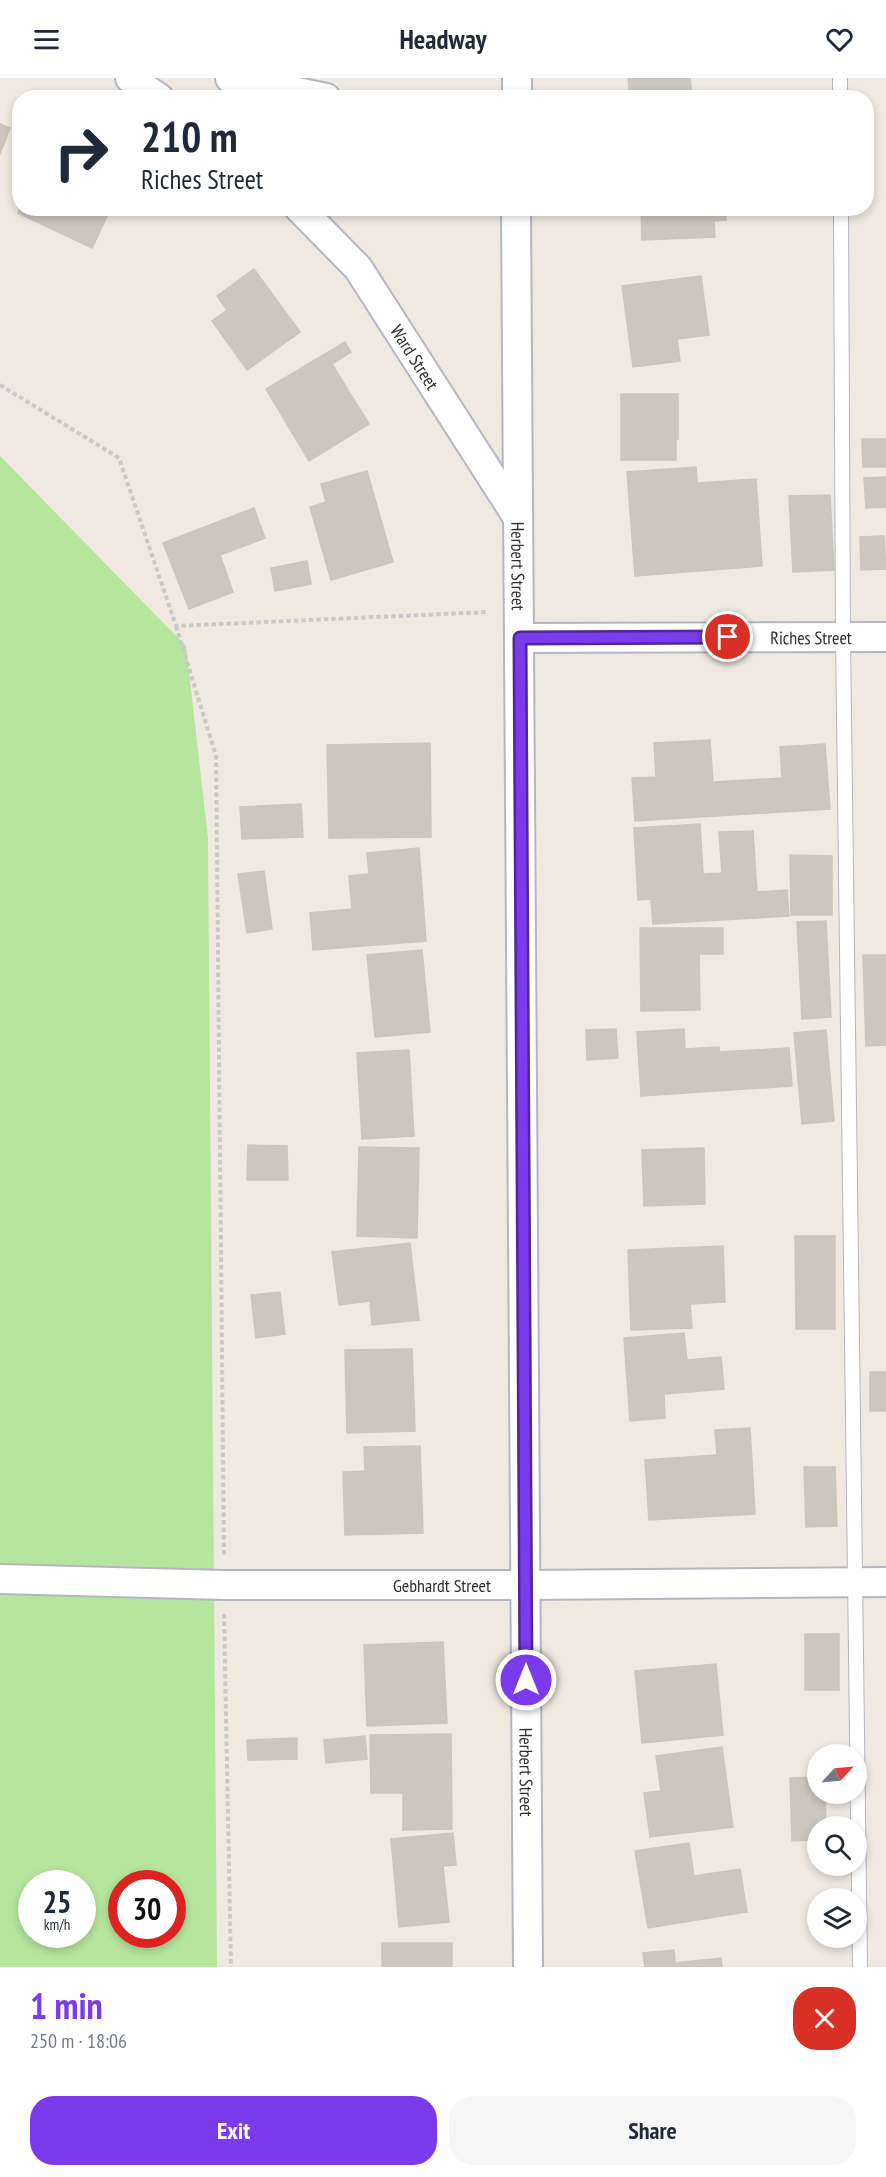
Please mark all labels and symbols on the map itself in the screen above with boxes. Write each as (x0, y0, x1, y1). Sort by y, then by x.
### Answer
street label: Ward Street (386, 320, 444, 394)
street label: Herbert Street (507, 522, 530, 610)
pin (702, 611, 753, 662)
street label: Riches Street (770, 626, 852, 649)
street label: Gebhardt Street (393, 1574, 491, 1597)
position arrow (494, 1648, 558, 1712)
street label: Herbert Street (515, 1728, 538, 1816)
north arrow (807, 1744, 867, 1804)
speed limit sign: 30 (108, 1870, 186, 1948)

